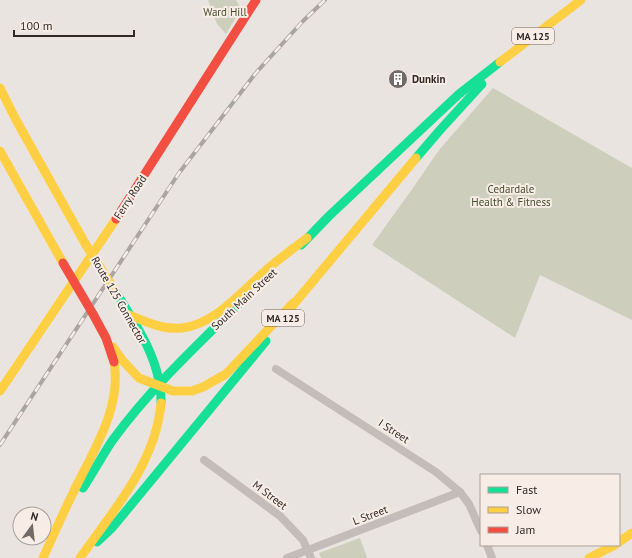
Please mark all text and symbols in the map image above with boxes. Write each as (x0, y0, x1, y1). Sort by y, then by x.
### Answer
park label: Ward Hill (203, 5, 248, 19)
scale bar (14, 12, 134, 38)
text: 100 m (20, 18, 53, 33)
road number: MA 125 (512, 28, 554, 44)
building icon: Dunkin (387, 68, 409, 90)
place label: Dunkin (412, 72, 445, 86)
street label: Ferry Road (111, 172, 149, 222)
park label: Cedardale Health & Fitness (471, 182, 551, 209)
street label: Route 125 Connector (88, 254, 150, 346)
street label: South Main Street (208, 265, 280, 333)
road number: MA 125 (262, 310, 304, 326)
street label: I Street (376, 416, 412, 446)
legend (480, 474, 620, 546)
street label: M Street (250, 477, 290, 513)
text: Fast (516, 482, 537, 497)
street label: L Street (351, 502, 390, 528)
text: Slow (516, 502, 541, 517)
north arrow (12, 506, 52, 546)
text: N (29, 509, 40, 524)
text: Jam (515, 522, 535, 537)

